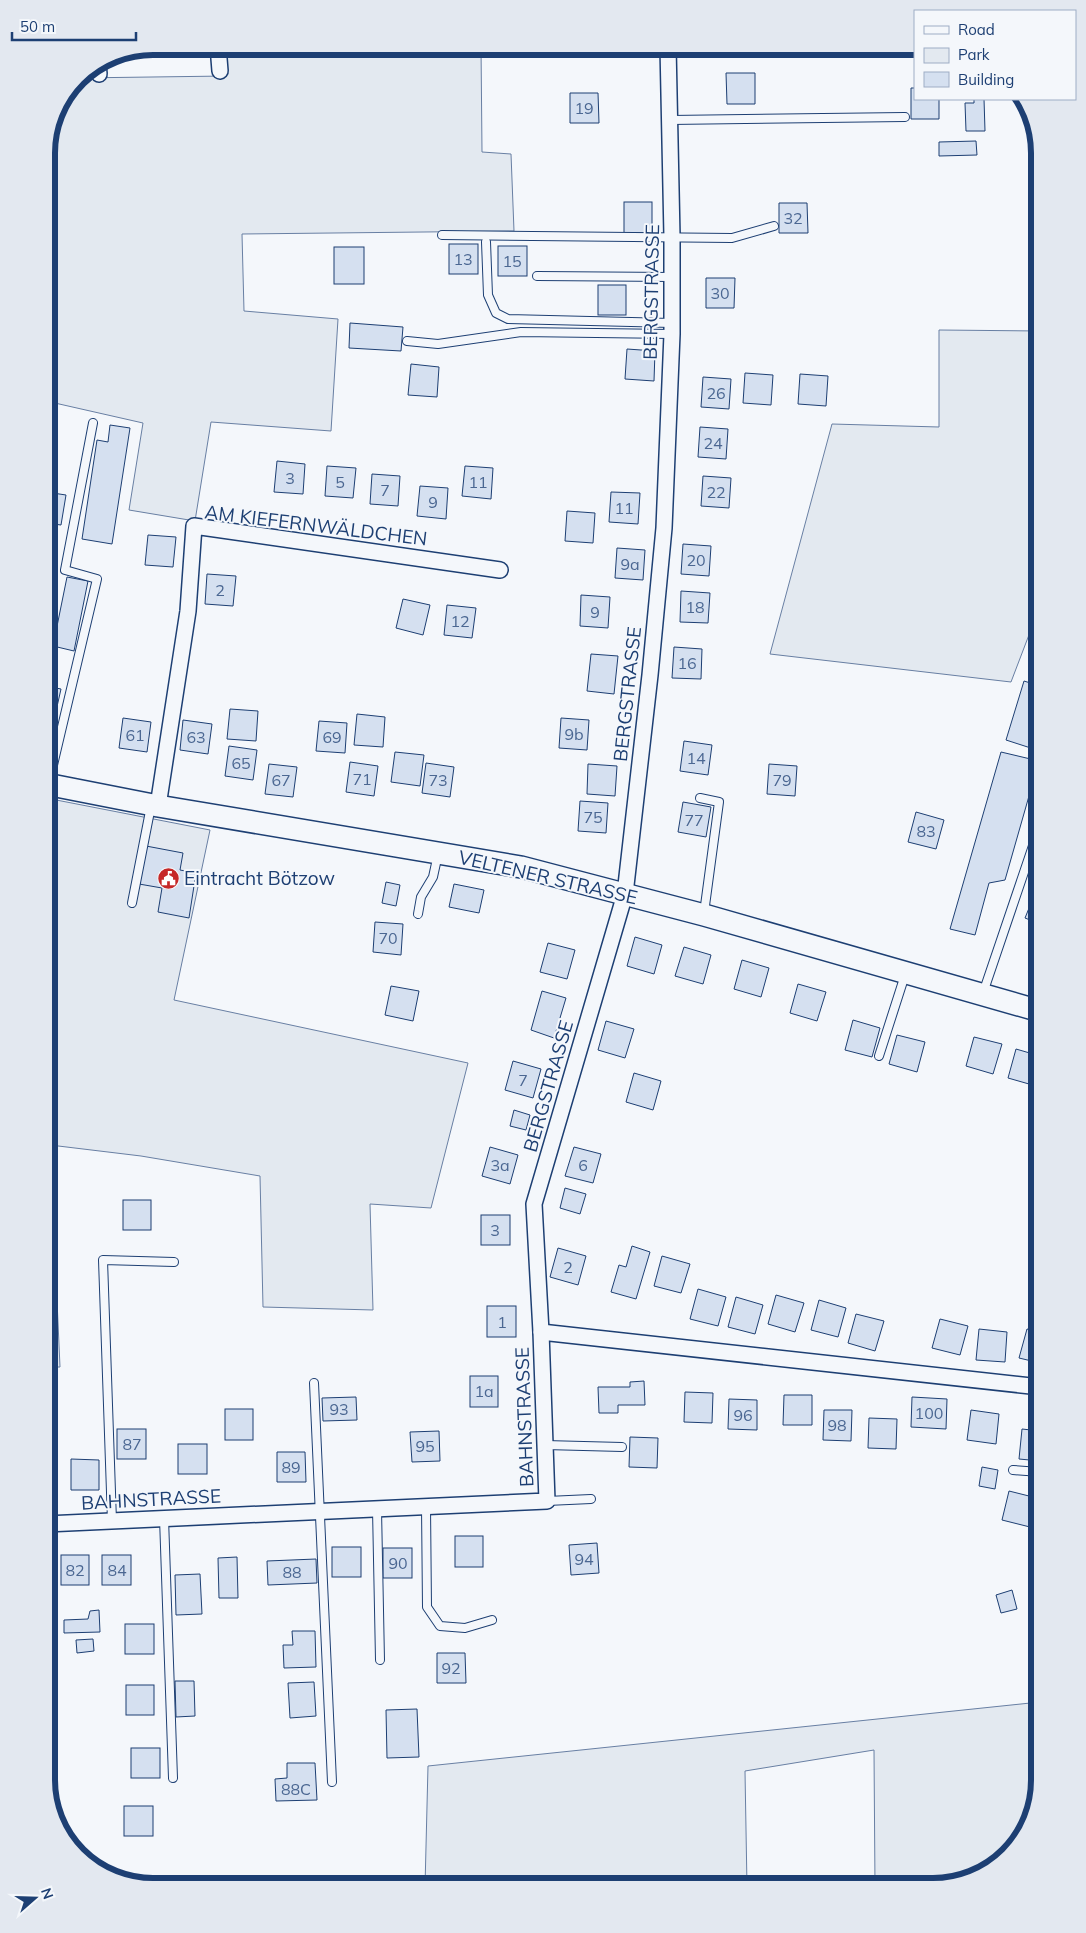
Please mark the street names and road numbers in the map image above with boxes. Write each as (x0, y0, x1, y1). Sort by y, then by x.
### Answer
street label: BERGSTRASSE (638, 224, 664, 360)
street label: AM KIEFERNWÄLDCHEN (203, 499, 429, 551)
street label: BERGSTRASSE (608, 625, 646, 763)
street label: VELTENER STRASSE (456, 845, 640, 909)
street label: BERGSTRASSE (518, 1017, 578, 1155)
street label: BAHNSTRASSE (510, 1347, 538, 1487)
street label: BAHNSTRASSE (80, 1483, 222, 1515)

